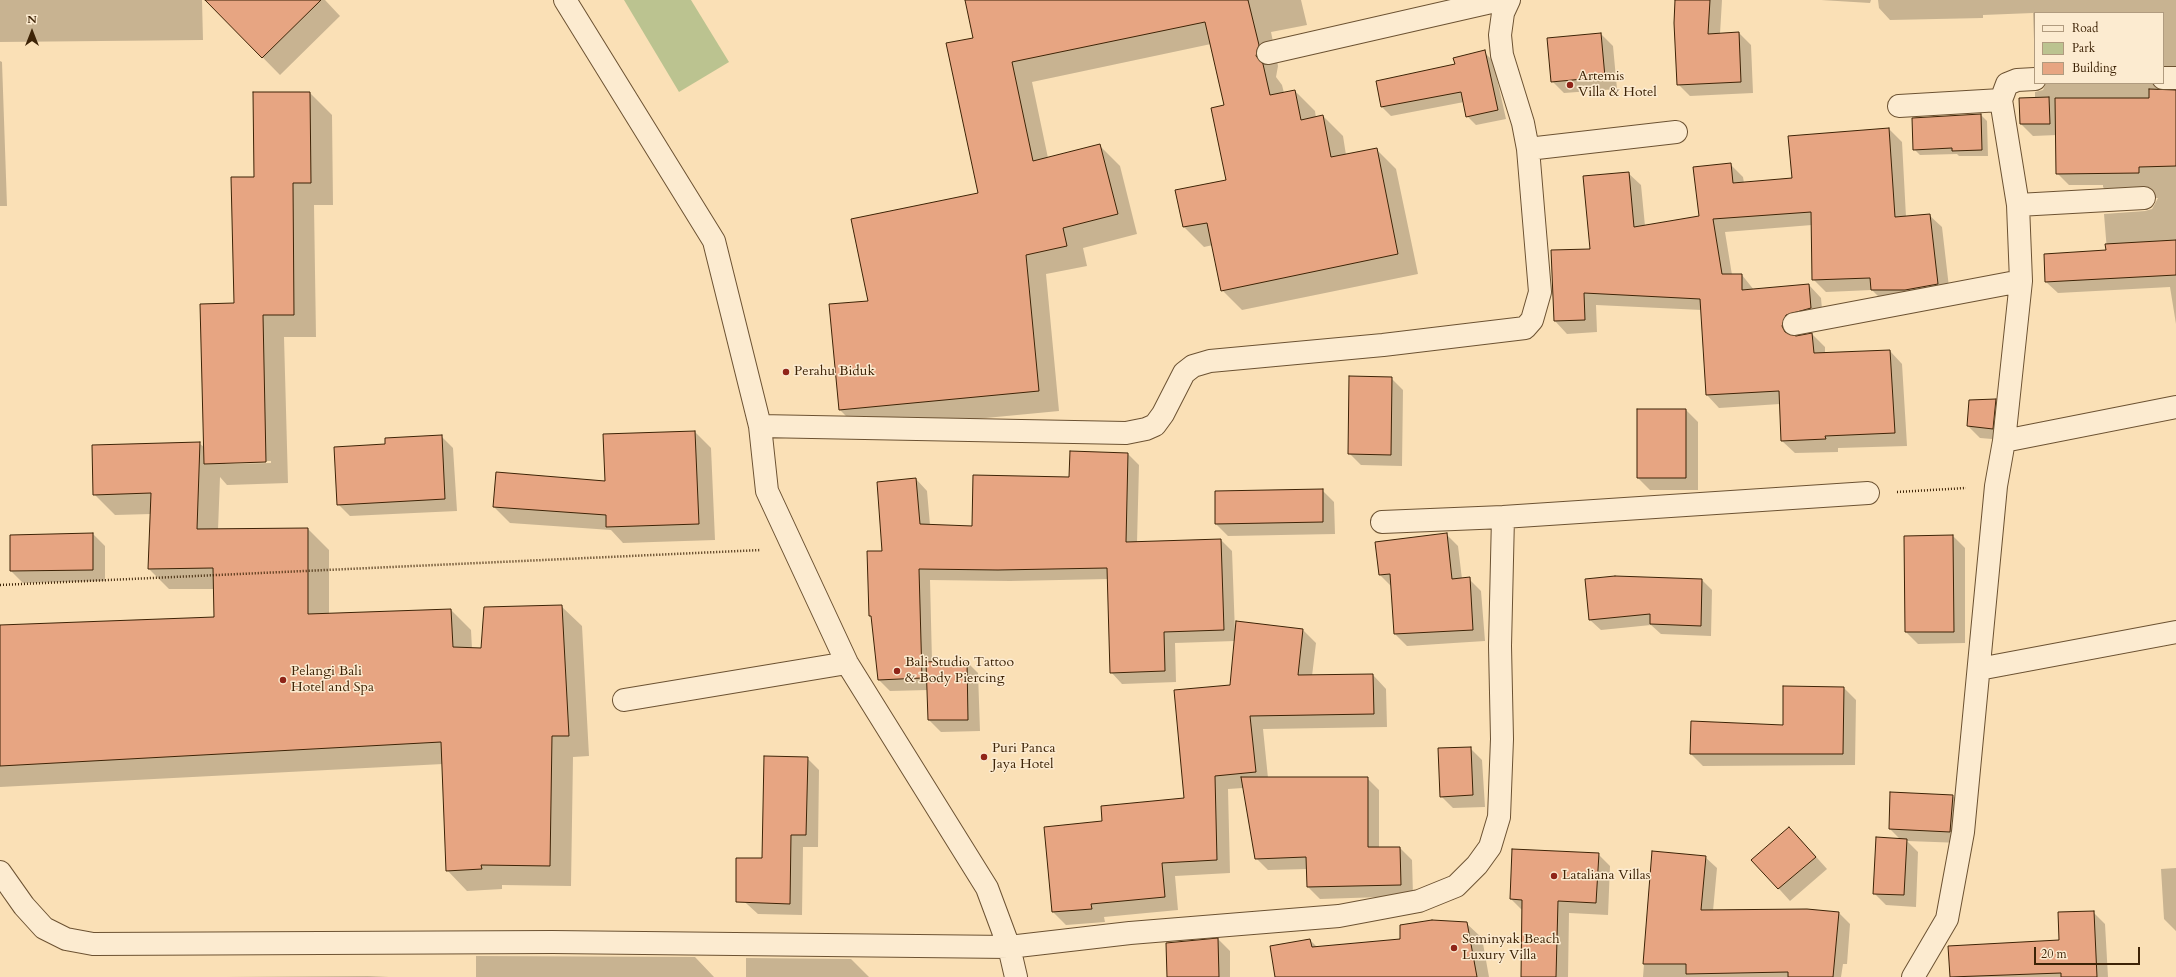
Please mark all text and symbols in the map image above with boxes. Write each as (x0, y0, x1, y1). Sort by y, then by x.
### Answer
north arrow (12, 12, 52, 52)
text: N (27, 12, 37, 27)
legend (2034, 12, 2164, 84)
text: Road (2072, 20, 2098, 36)
text: Park (2072, 40, 2095, 56)
text: Building (2072, 60, 2116, 76)
place label: Artemis Villa & Hotel (1578, 69, 1657, 102)
marker: Artemis Villa & Hotel (1565, 80, 1575, 90)
place label: Perahu Biduk (794, 364, 875, 380)
marker: Perahu Biduk (781, 367, 791, 377)
place label: Bali Studio Tattoo & Body Piercing (905, 655, 1014, 688)
place label: Pelangi Bali Hotel and Spa (291, 664, 374, 696)
marker: Bali Studio Tattoo & Body Piercing (892, 666, 902, 676)
marker: Pelangi Bali Hotel and Spa (278, 675, 288, 685)
place label: Puri Panca Jaya Hotel (992, 741, 1055, 774)
marker: Puri Panca Jaya Hotel (979, 752, 989, 762)
place label: Lataliana Villas (1562, 868, 1650, 884)
marker: Lataliana Villas (1549, 871, 1559, 881)
place label: Seminyak Beach Luxury Villa (1462, 932, 1560, 964)
scale bar (2036, 939, 2142, 965)
marker: Seminyak Beach Luxury Villa (1449, 943, 1459, 953)
text: 20 m (2041, 946, 2067, 962)

